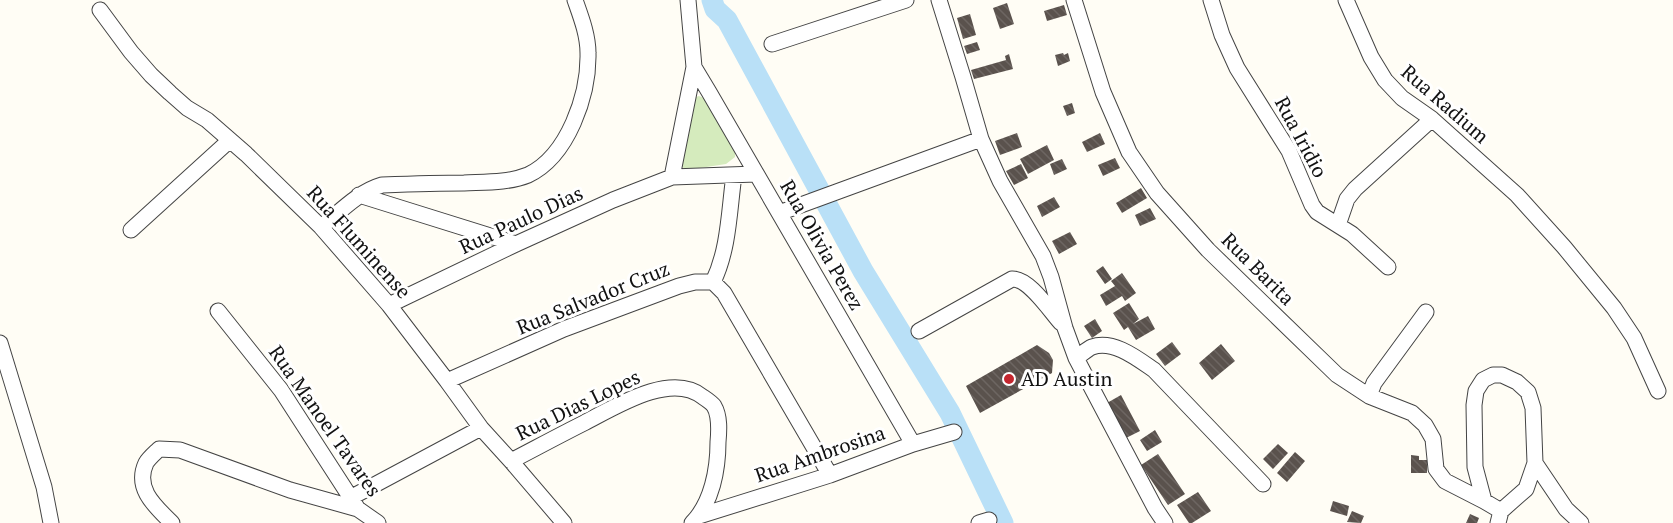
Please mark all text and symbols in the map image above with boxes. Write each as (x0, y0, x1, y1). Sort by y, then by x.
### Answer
street label: Rua Radium (1396, 58, 1495, 149)
street label: Rua Iridio (1269, 92, 1334, 182)
street label: Rua Olivia Perez (774, 175, 871, 315)
street label: Rua Fluminense (301, 179, 417, 304)
street label: Rua Paulo Dias (455, 179, 587, 260)
street label: Rua Barita (1216, 226, 1301, 311)
street label: Rua Salvador Cruz (512, 255, 673, 341)
street label: Rua Manoel Tavares (263, 340, 388, 502)
street label: Rua Dias Lopes (511, 363, 644, 446)
place label: AD Austin (1021, 365, 1113, 392)
marker: AD Austin (1002, 372, 1016, 386)
street label: Rua Ambrosina (751, 419, 889, 488)

